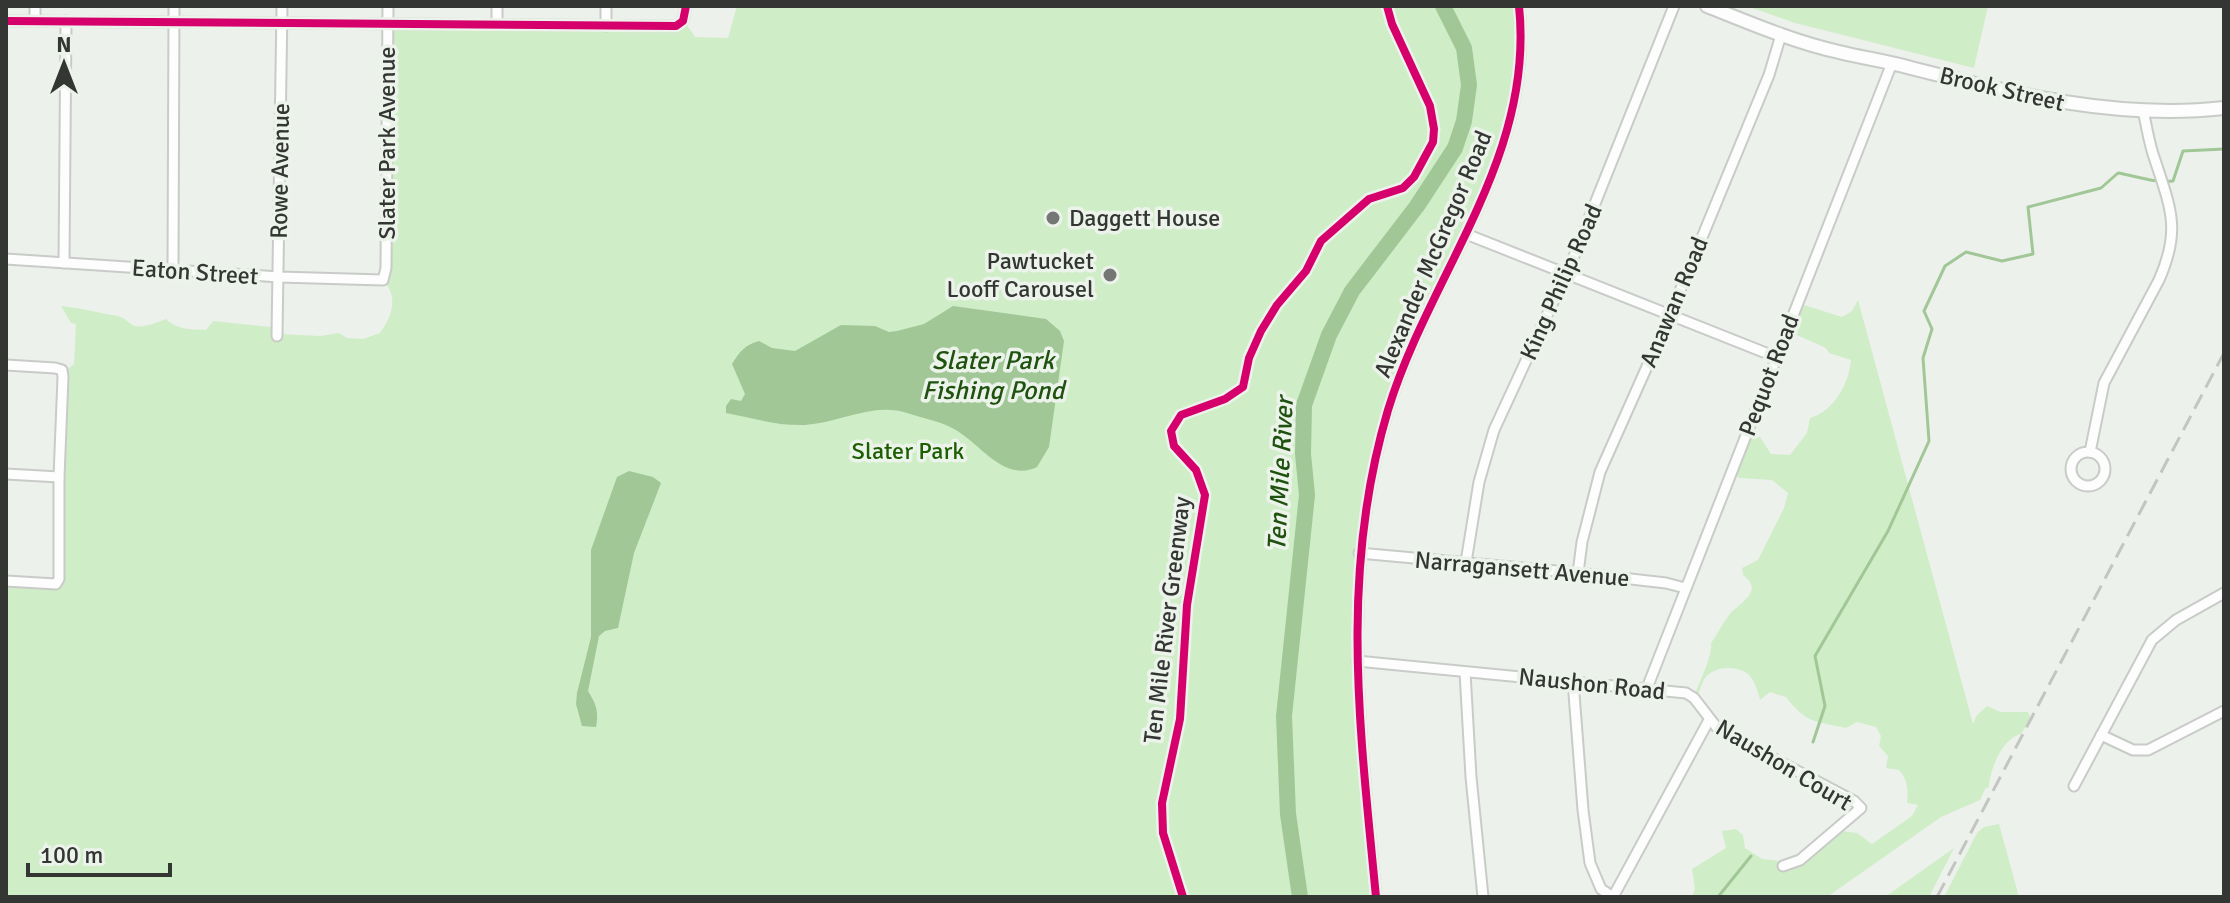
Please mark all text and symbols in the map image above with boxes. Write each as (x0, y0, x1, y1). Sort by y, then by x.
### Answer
north arrow (24, 24, 104, 104)
text: N (56, 31, 72, 58)
street label: Slater Park Avenue (372, 46, 402, 240)
street label: Brook Street (1937, 60, 2067, 118)
street label: Rowe Avenue (264, 103, 296, 239)
street label: Alexander McGregor Road (1367, 126, 1499, 382)
street label: King Philip Road (1513, 199, 1609, 365)
place label: Daggett House (1069, 203, 1220, 233)
marker: Daggett House (1044, 209, 1062, 227)
street label: Anawan Road (1633, 232, 1715, 372)
place label: Pawtucket Looff Carousel (947, 246, 1094, 304)
street label: Eaton Street (131, 253, 259, 291)
marker: Pawtucket Looff Carousel (1101, 266, 1119, 284)
street label: Pequot Road (1732, 310, 1806, 440)
water label: Slater Park Fishing Pond (922, 345, 1067, 407)
water label: Ten Mile River (1261, 393, 1301, 552)
park label: Slater Park (852, 436, 964, 466)
street label: Ten Mile River Greenway (1137, 495, 1197, 745)
street label: Narragansett Avenue (1413, 545, 1631, 593)
street label: Naushon Road (1517, 661, 1667, 707)
street label: Naushon Court (1710, 713, 1858, 817)
scale bar (28, 827, 170, 877)
text: 100 m (40, 840, 103, 870)

